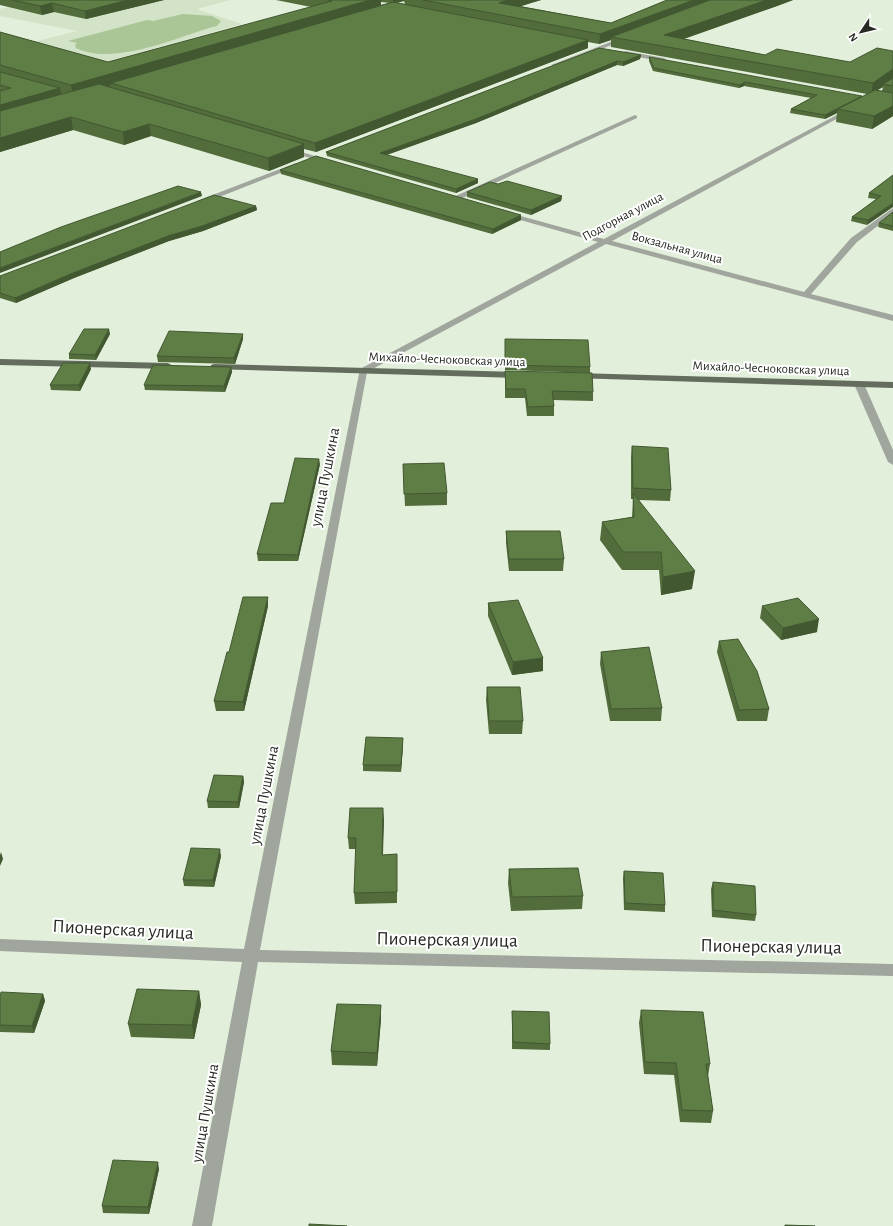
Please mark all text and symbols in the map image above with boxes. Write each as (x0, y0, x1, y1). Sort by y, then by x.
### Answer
north arrow (841, 12, 881, 52)
text: N (847, 31, 860, 44)
street label: Подгорная улица (580, 190, 666, 244)
street label: Вокзальная улица (630, 230, 724, 266)
street label: Михайло-Чесноковская улица (368, 351, 526, 369)
street label: Михайло-Чесноковская улица (692, 360, 850, 378)
street label: улица Пушкина (307, 426, 343, 529)
street label: улица Пушкина (246, 744, 282, 847)
street label: Пионерская улица (52, 917, 194, 943)
street label: Пионерская улица (376, 929, 518, 951)
street label: Пионерская улица (700, 936, 842, 958)
street label: улица Пушкина (188, 1062, 223, 1165)

